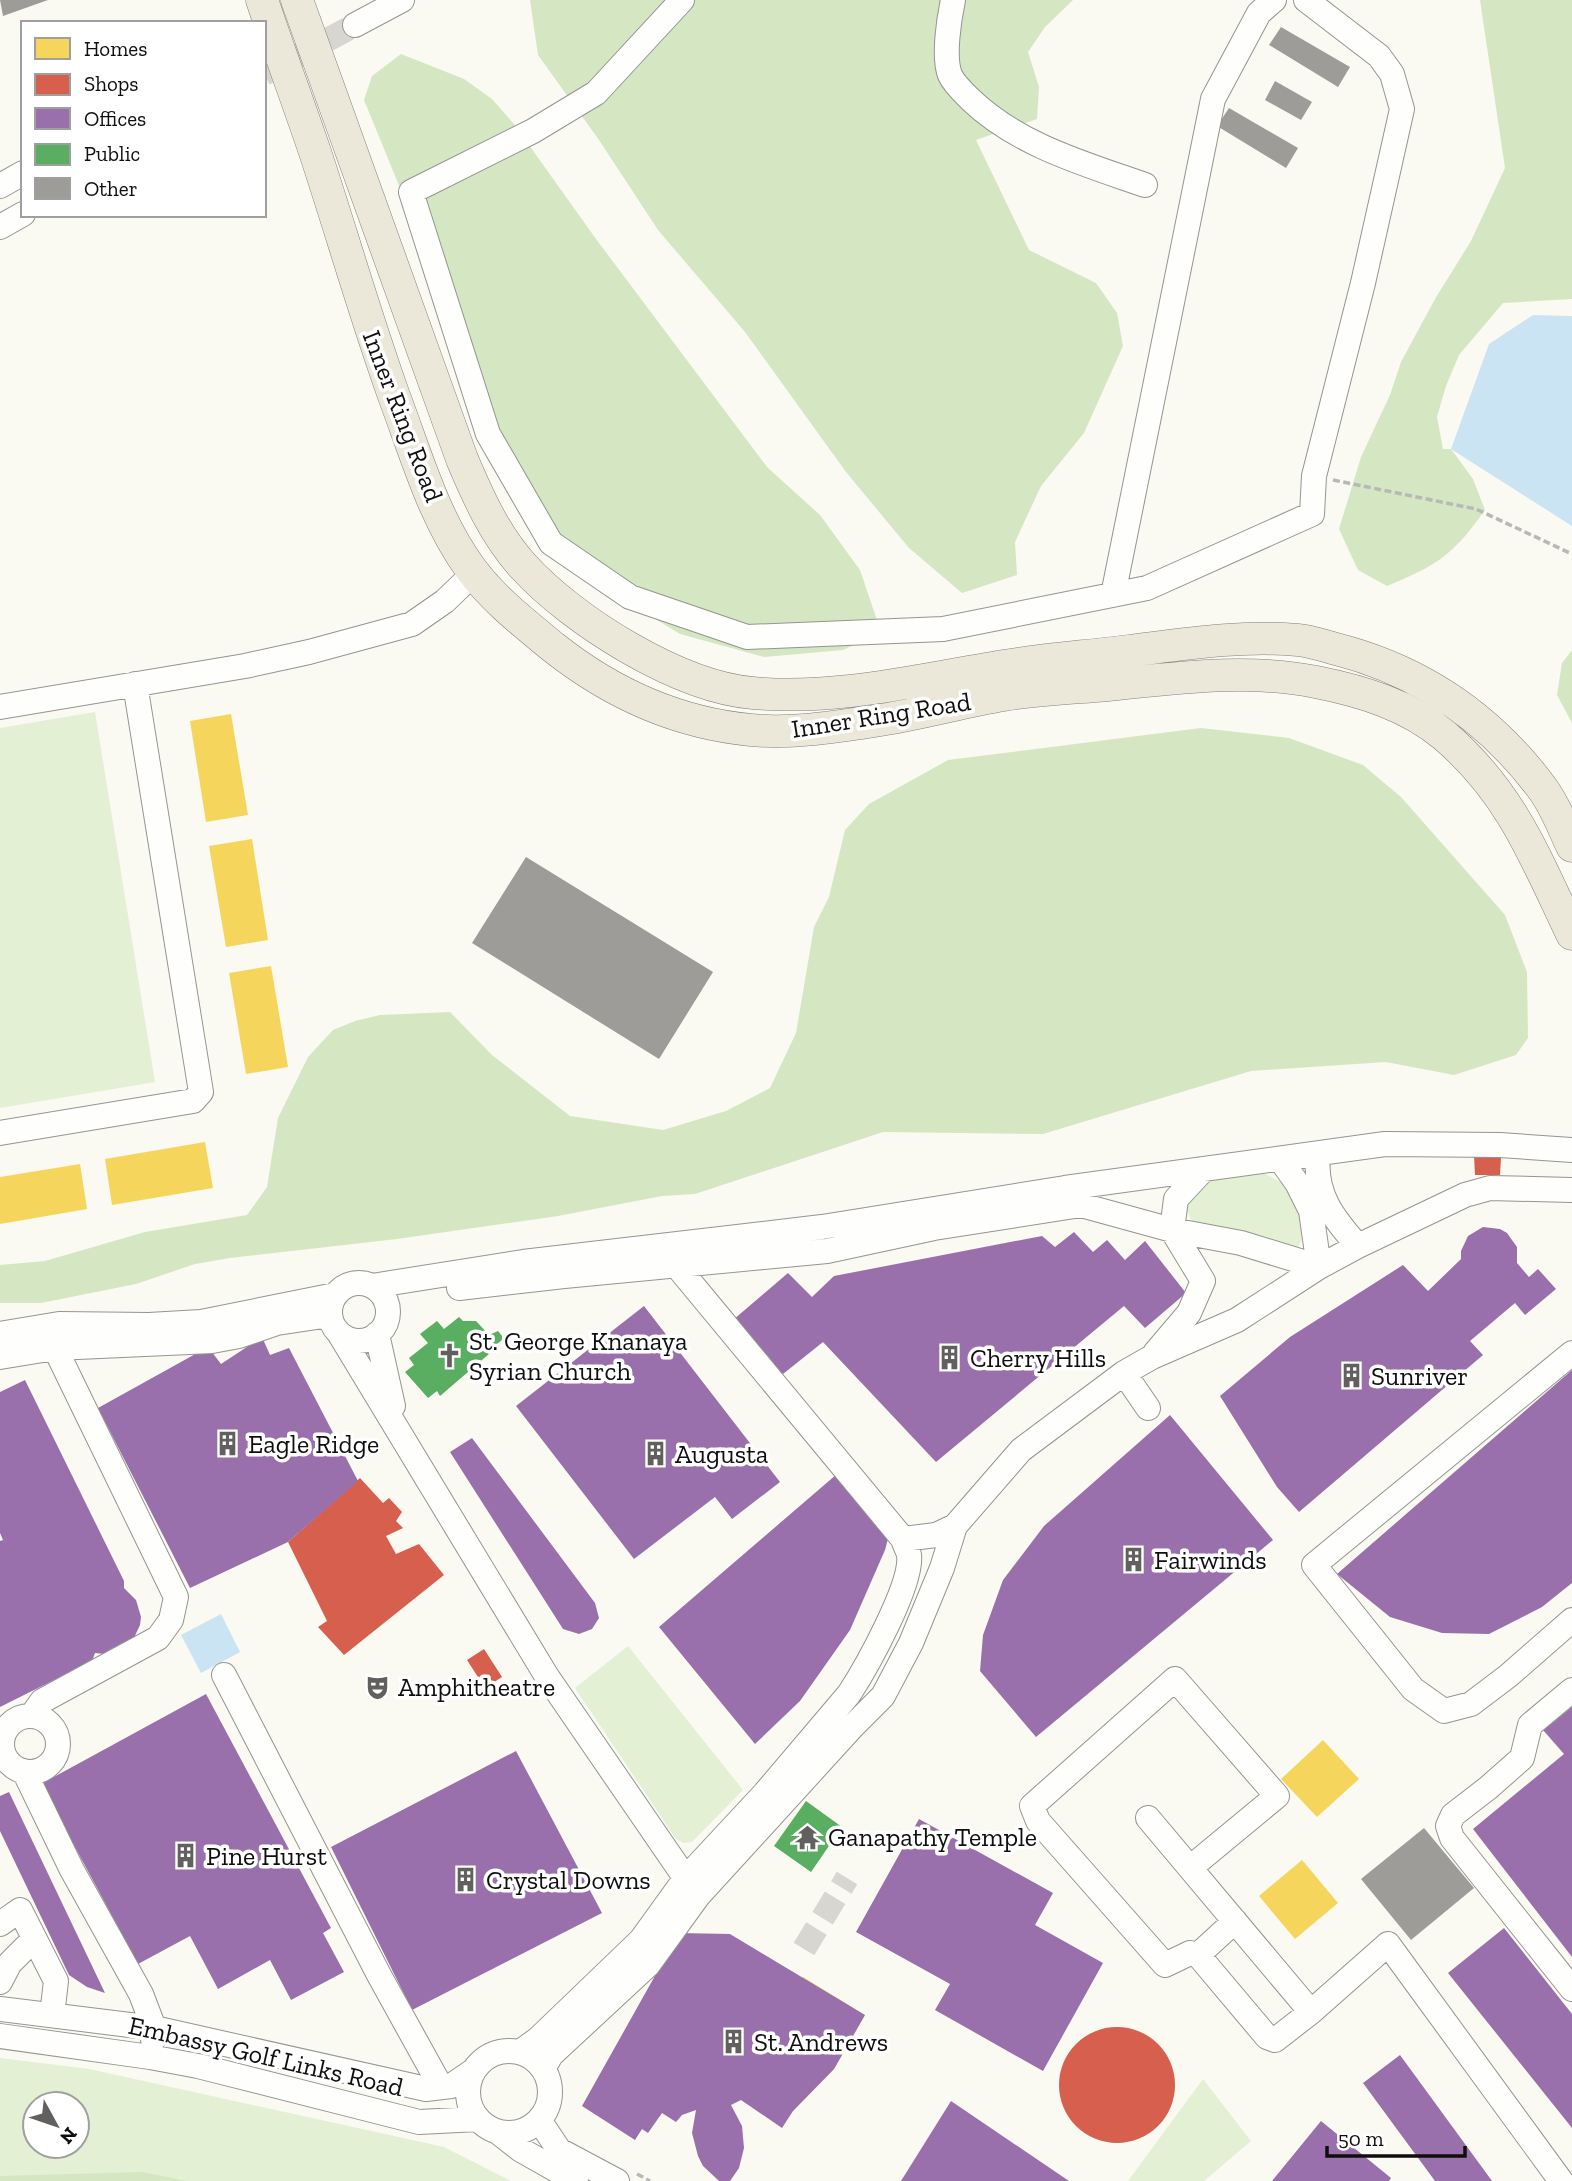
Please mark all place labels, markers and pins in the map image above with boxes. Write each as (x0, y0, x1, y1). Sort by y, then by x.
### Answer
place label: St. George Knanaya Syrian Church (469, 1325, 688, 1387)
church icon: St. George Knanaya Syrian Church (435, 1342, 463, 1370)
place label: Cherry Hills (970, 1342, 1106, 1374)
building icon: Cherry Hills (936, 1344, 964, 1372)
place label: Sunriver (1371, 1360, 1468, 1392)
building icon: Sunriver (1337, 1362, 1365, 1390)
place label: Eagle Ridge (248, 1428, 379, 1460)
building icon: Eagle Ridge (214, 1430, 242, 1458)
place label: Augusta (675, 1438, 769, 1470)
building icon: Augusta (641, 1440, 669, 1468)
place label: Fairwinds (1154, 1544, 1267, 1576)
building icon: Fairwinds (1120, 1546, 1148, 1574)
place label: Amphitheatre (398, 1671, 555, 1703)
theatre icon: Amphitheatre (364, 1673, 392, 1701)
place label: Ganapathy Temple (828, 1821, 1037, 1853)
temple icon: Ganapathy Temple (794, 1823, 822, 1851)
place label: Pine Hurst (206, 1840, 327, 1872)
building icon: Pine Hurst (172, 1842, 200, 1870)
place label: Crystal Downs (486, 1864, 651, 1896)
building icon: Crystal Downs (452, 1866, 480, 1894)
place label: St. Andrews (754, 2026, 888, 2058)
building icon: St. Andrews (720, 2028, 748, 2056)

